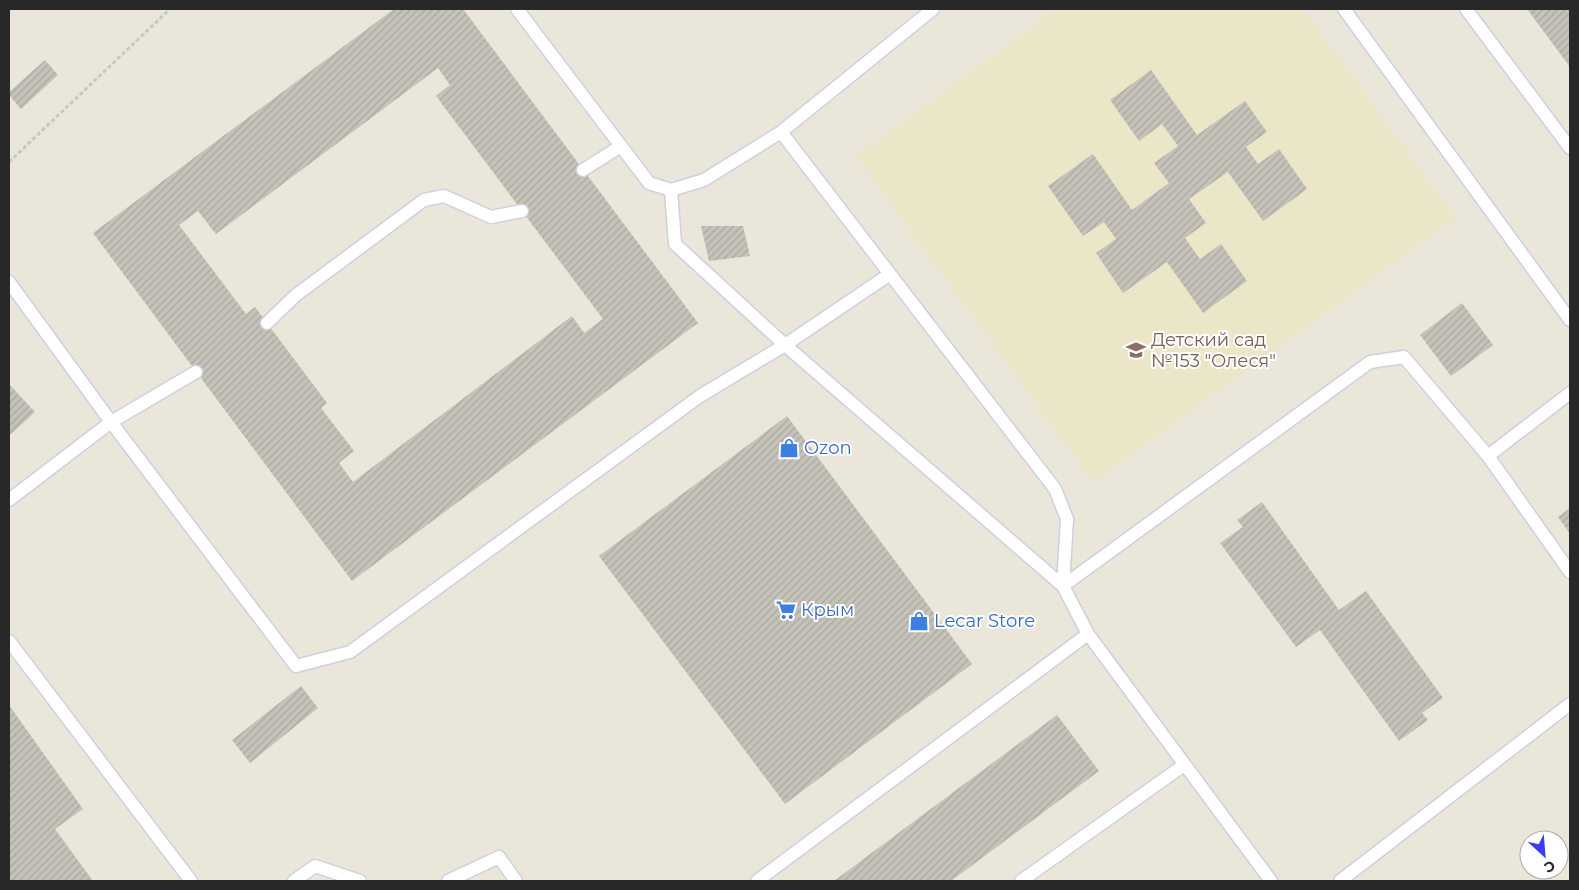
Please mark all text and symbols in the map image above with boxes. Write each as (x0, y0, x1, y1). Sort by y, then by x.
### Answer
place label: Детский сад №153 "Олеся" (1151, 329, 1276, 372)
school or university icon: Детский сад №153 "Олеся" (1125, 339, 1147, 361)
shop icon: Ozon (778, 437, 800, 459)
place label: Ozon (804, 437, 852, 459)
supermarket icon: Крым (775, 599, 797, 621)
place label: Крым (801, 599, 854, 621)
shop icon: Lecar Store (908, 610, 930, 632)
place label: Lecar Store (934, 610, 1035, 632)
north arrow (1519, 830, 1569, 880)
text: С (1541, 856, 1558, 877)

